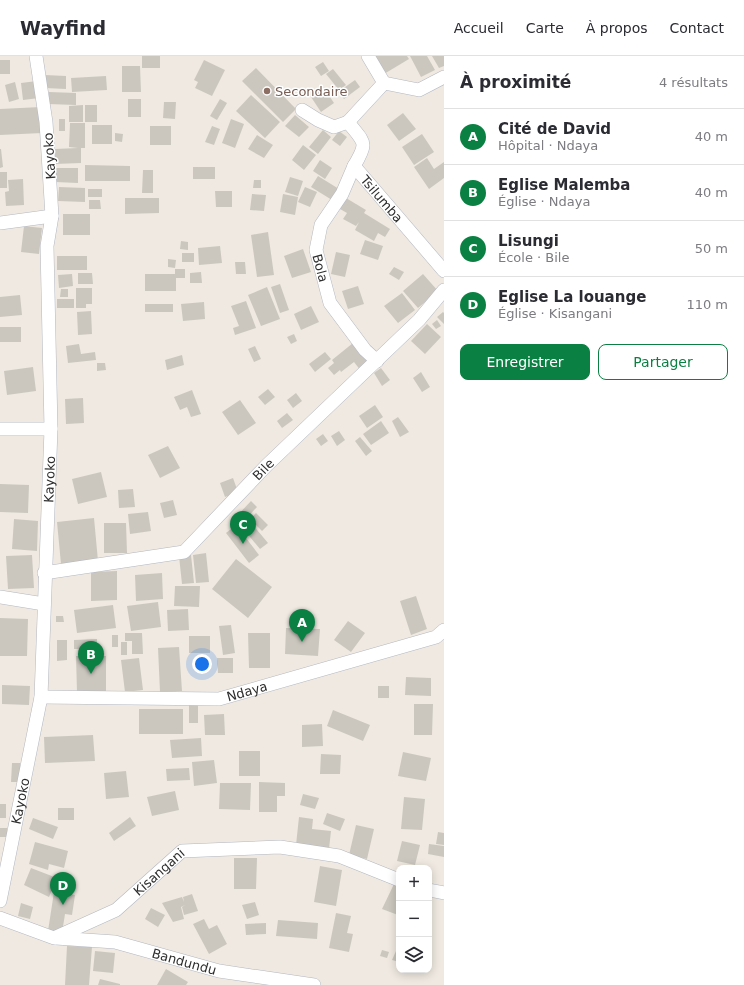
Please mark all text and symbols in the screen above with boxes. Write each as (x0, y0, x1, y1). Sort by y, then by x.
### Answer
text: Wayfind (20, 17, 106, 39)
text: Accueil (454, 20, 504, 36)
text: Carte (526, 20, 564, 36)
text: À propos (586, 20, 648, 36)
text: Contact (670, 20, 724, 36)
text: À proximité (460, 72, 571, 92)
text: 4 résultats (659, 75, 728, 90)
place label: Secondaire (275, 84, 347, 99)
marker: Secondaire (262, 86, 272, 96)
text: Cité de David (498, 120, 611, 138)
text: A (468, 129, 478, 144)
text: 40 m (695, 129, 728, 144)
street label: Kayoko (40, 132, 59, 180)
text: Hôpital · Ndaya (498, 138, 598, 153)
street label: Tsilumba (357, 172, 406, 226)
text: Eglise Malemba (498, 176, 630, 194)
text: B (468, 185, 478, 200)
text: 40 m (695, 185, 728, 200)
text: Église · Ndaya (498, 194, 590, 209)
text: Lisungi (498, 232, 559, 250)
text: C (468, 241, 478, 256)
text: 50 m (695, 241, 728, 256)
text: École · Bile (498, 250, 569, 265)
street label: Bola (309, 252, 331, 284)
text: Eglise La louange (498, 288, 646, 306)
text: D (468, 297, 478, 312)
text: 110 m (686, 297, 728, 312)
text: Église · Kisangani (498, 306, 612, 321)
button: Enregistrer (460, 344, 590, 380)
button: Partager (598, 344, 728, 380)
street label: Kayoko (41, 455, 58, 503)
street label: Bile (250, 456, 277, 483)
pin: C (230, 511, 256, 544)
pin: A (289, 609, 315, 642)
pin: B (78, 641, 104, 674)
your location (192, 654, 212, 674)
street label: Ndaya (225, 679, 269, 704)
street label: Kayoko (9, 777, 33, 826)
street label: Kisangani (131, 845, 188, 899)
map controls (396, 865, 432, 973)
button: + (396, 865, 432, 901)
pin: D (50, 872, 76, 905)
button: − (396, 901, 432, 937)
button: layers (396, 937, 432, 973)
street label: Bandundu (150, 946, 218, 978)

